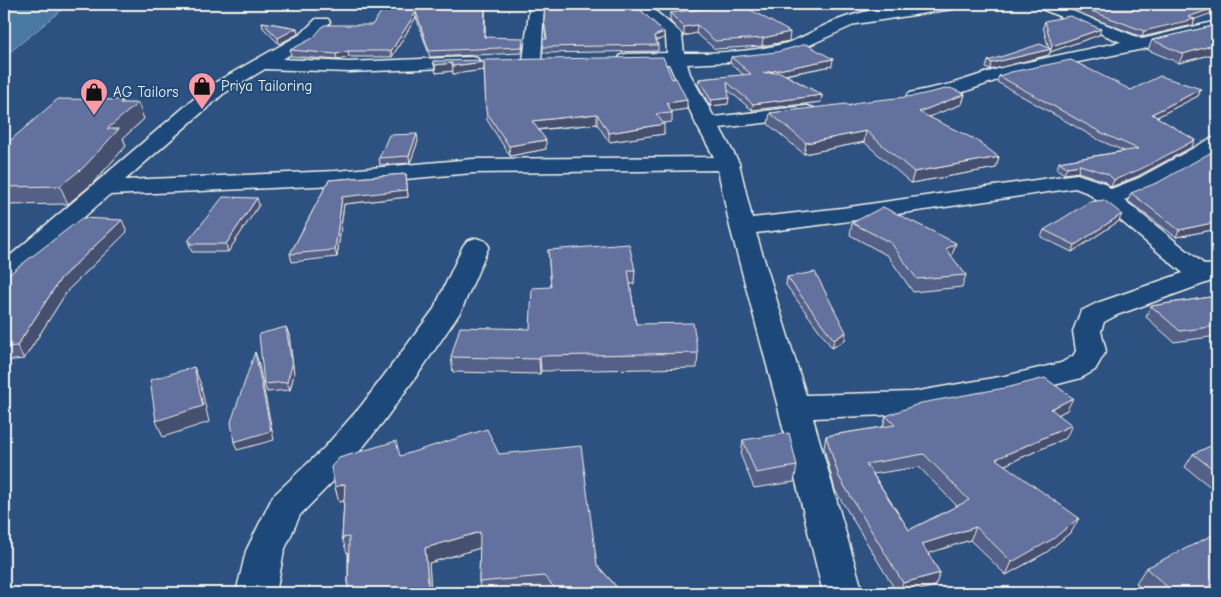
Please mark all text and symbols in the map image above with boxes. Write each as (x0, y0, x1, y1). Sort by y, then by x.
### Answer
shop icon: Priya Tailoring (187, 71, 217, 110)
shop icon: AG Tailors (79, 77, 109, 116)
place label: Priya Tailoring (221, 77, 312, 95)
place label: AG Tailors (113, 83, 178, 101)

